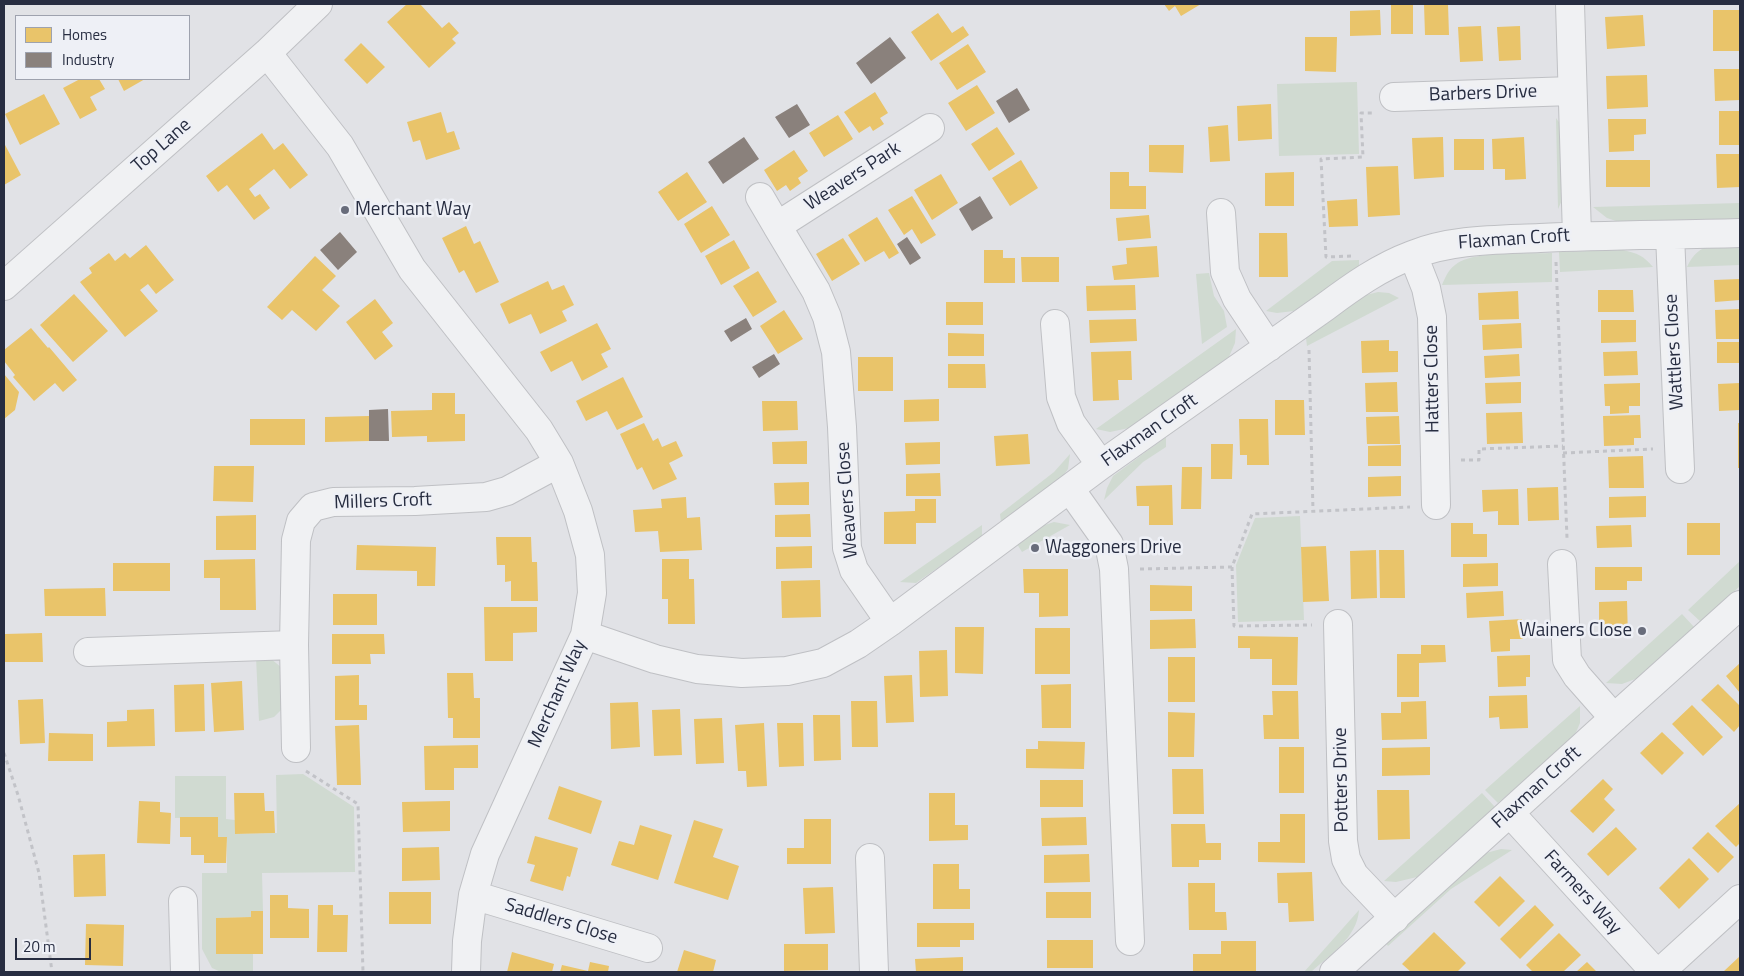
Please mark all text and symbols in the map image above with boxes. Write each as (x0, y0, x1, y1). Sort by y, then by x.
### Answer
legend (15, 15, 190, 80)
text: Homes (62, 23, 107, 46)
text: Industry (62, 48, 114, 71)
street label: Barbers Drive (1428, 81, 1538, 107)
street label: Top Lane (128, 114, 196, 178)
street label: Weavers Park (801, 137, 905, 217)
place label: Merchant Way (355, 199, 471, 221)
marker: Merchant Way (339, 204, 351, 216)
street label: Flaxman Croft (1457, 225, 1571, 255)
street label: Wattlers Close (1661, 293, 1689, 411)
street label: Hatters Close (1421, 325, 1445, 433)
street label: Flaxman Croft (1098, 390, 1202, 472)
street label: Weavers Close (833, 441, 863, 559)
street label: Millers Croft (334, 489, 432, 515)
place label: Waggoners Drive (1045, 537, 1182, 559)
marker: Waggoners Drive (1029, 542, 1041, 554)
place label: Wainers Close (1519, 620, 1632, 642)
marker: Wainers Close (1636, 625, 1648, 637)
street label: Merchant Way (524, 636, 592, 752)
street label: Potters Drive (1330, 727, 1354, 833)
street label: Flaxman Croft (1488, 742, 1586, 834)
street label: Farmers Way (1538, 846, 1626, 940)
street label: Saddlers Close (502, 894, 620, 950)
scale bar (18, 928, 94, 960)
text: 20 m (23, 935, 56, 958)

